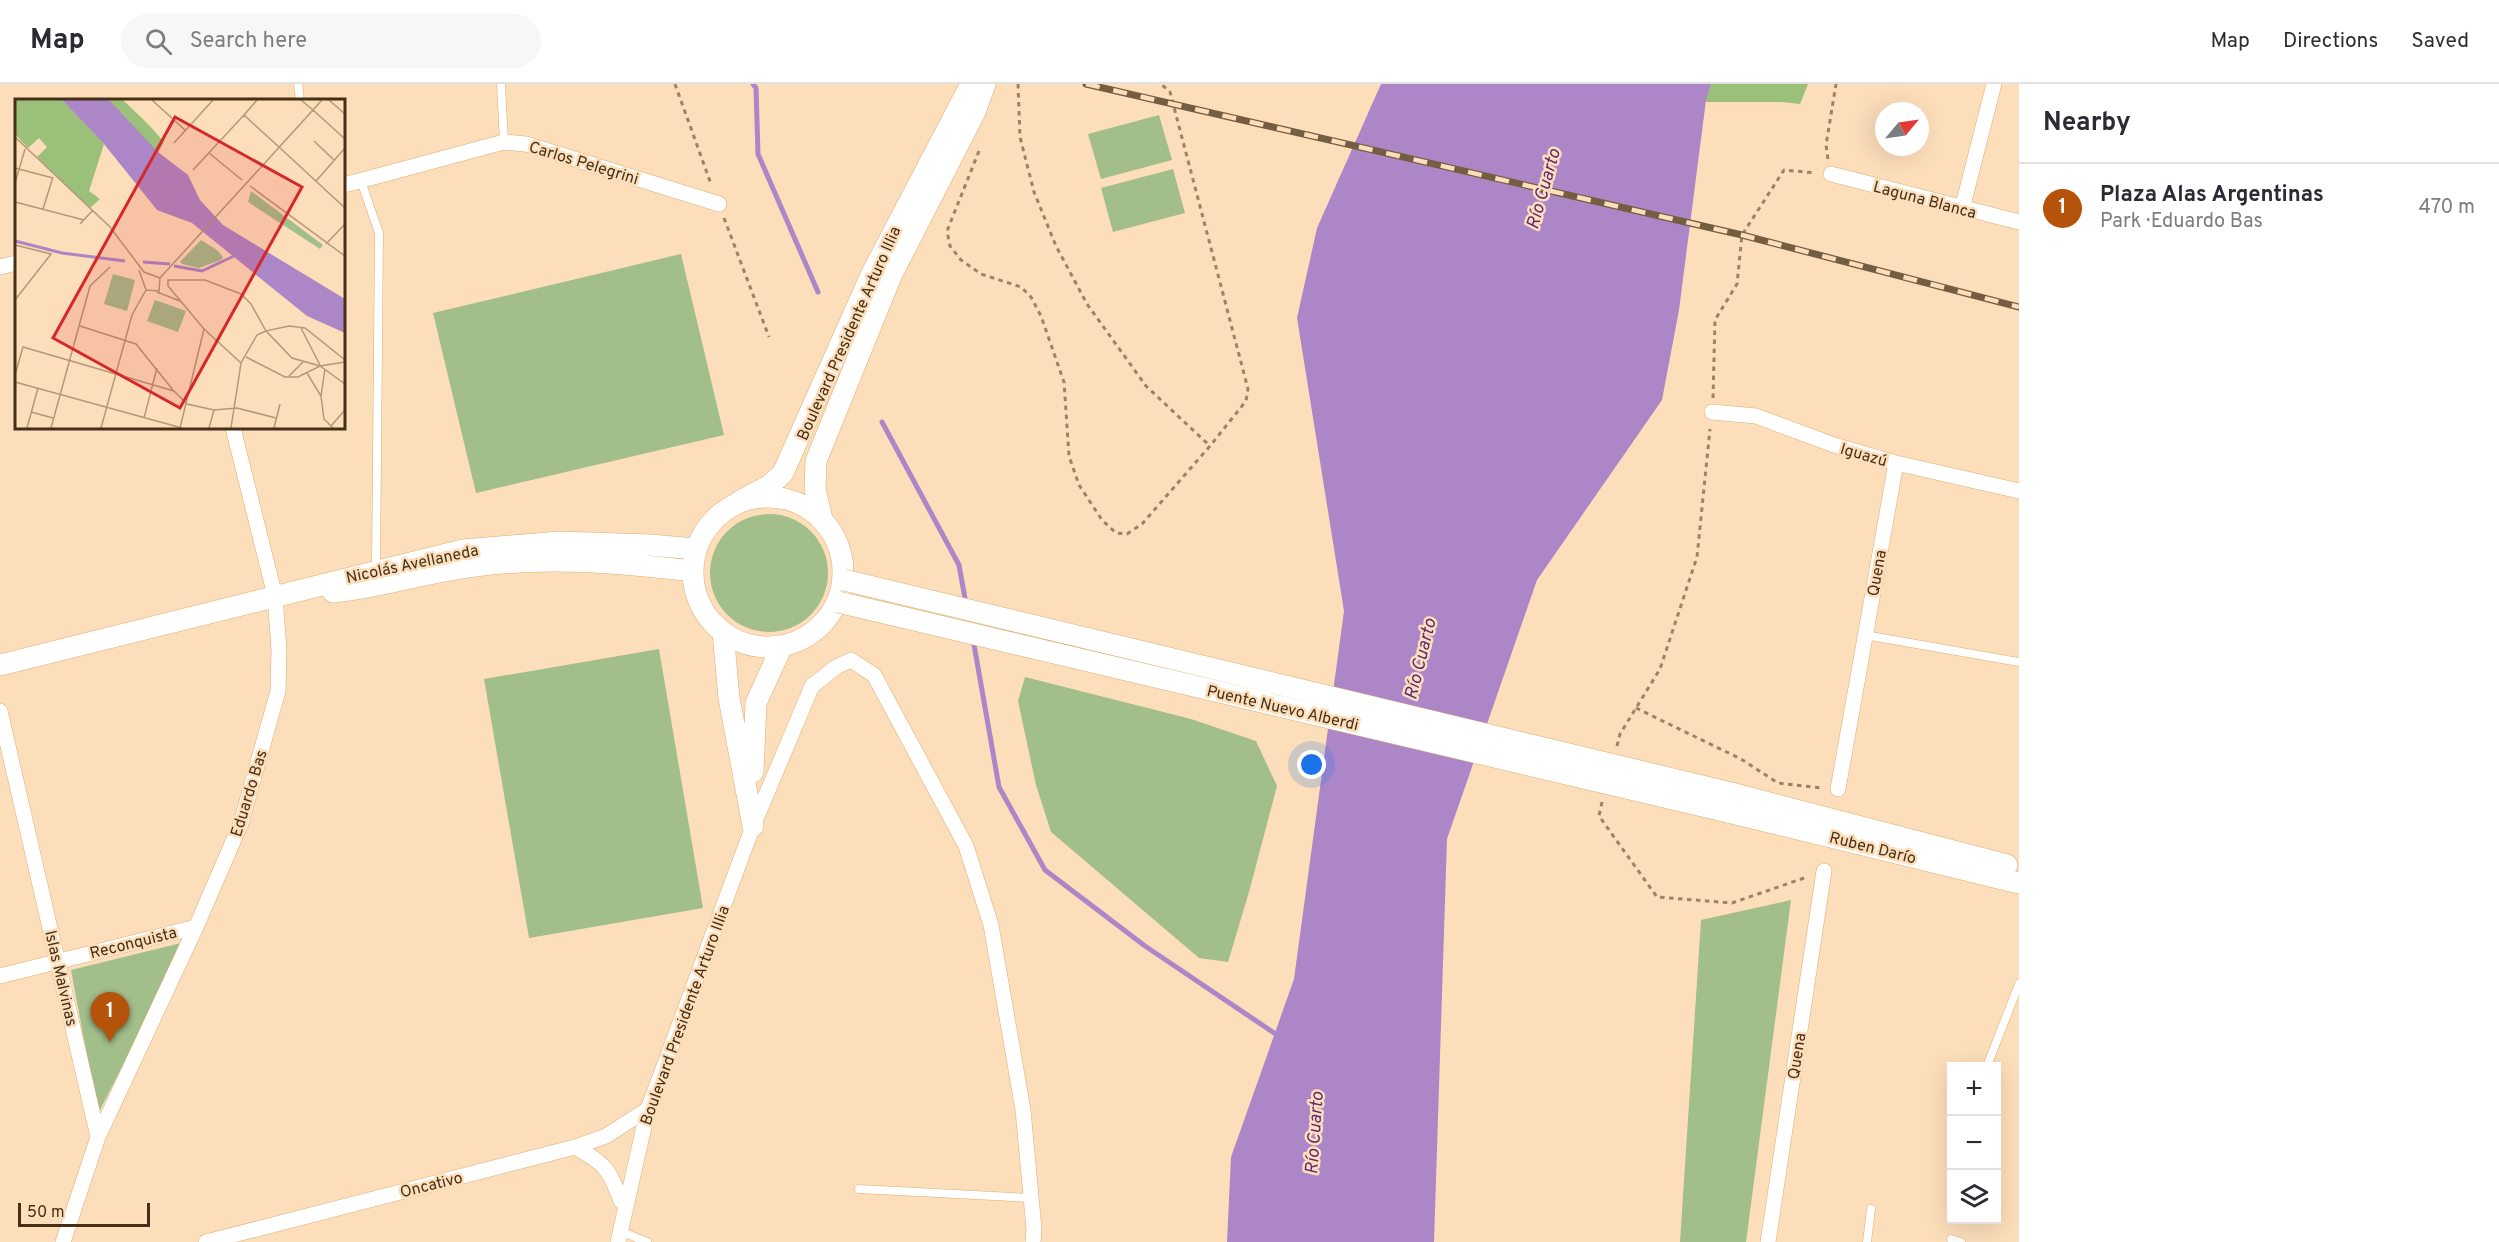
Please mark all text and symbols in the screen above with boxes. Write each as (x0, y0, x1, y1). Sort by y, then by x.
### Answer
search box (121, 14, 541, 68)
text: Map (30, 23, 85, 59)
icon: search (142, 25, 175, 58)
text: Search here (190, 28, 307, 55)
text: Map (2210, 28, 2250, 55)
text: Directions (2283, 28, 2378, 55)
text: Saved (2411, 28, 2469, 55)
inset map (15, 99, 345, 429)
north arrow (1875, 102, 1929, 156)
text: Nearby (2043, 107, 2131, 140)
street label: Carlos Pelegrini (526, 138, 641, 190)
water label: Río Cuarto (1522, 146, 1567, 232)
street label: Laguna Blanca (1871, 178, 1978, 224)
text: Plaza Alas Argentinas (2100, 182, 2324, 209)
text: 1 (2059, 195, 2067, 221)
text: 470 m (2418, 195, 2475, 221)
text: Park · Eduardo Bas (2100, 209, 2263, 235)
street label: Boulevard Presidente Arturo Illia (793, 224, 906, 444)
street label: Iguazú (1838, 440, 1889, 472)
street label: Nicolás Avellaneda (344, 541, 481, 589)
street label: Quena (1864, 549, 1892, 598)
water label: Río Cuarto (1400, 616, 1443, 702)
street label: Puente Nuevo Alberdi (1205, 682, 1360, 736)
street label: Eduardo Bas (227, 748, 273, 839)
your location (1297, 750, 1326, 779)
street label: Ruben Darío (1827, 829, 1918, 869)
street label: Boulevard Presidente Arturo Illia (637, 903, 735, 1128)
street label: Reconquista (88, 923, 179, 964)
street label: Islas Malvinas (39, 929, 81, 1028)
pin: 1 (90, 992, 130, 1042)
street label: Quena (1784, 1032, 1812, 1081)
map controls (1947, 1062, 2001, 1224)
button: + (1947, 1062, 2001, 1116)
water label: Río Cuarto (1301, 1091, 1330, 1175)
button: − (1947, 1116, 2001, 1170)
street label: Oncativo (398, 1168, 465, 1203)
button: layers (1947, 1170, 2001, 1224)
scale bar (18, 1200, 150, 1228)
text: 50 m (27, 1203, 65, 1223)

